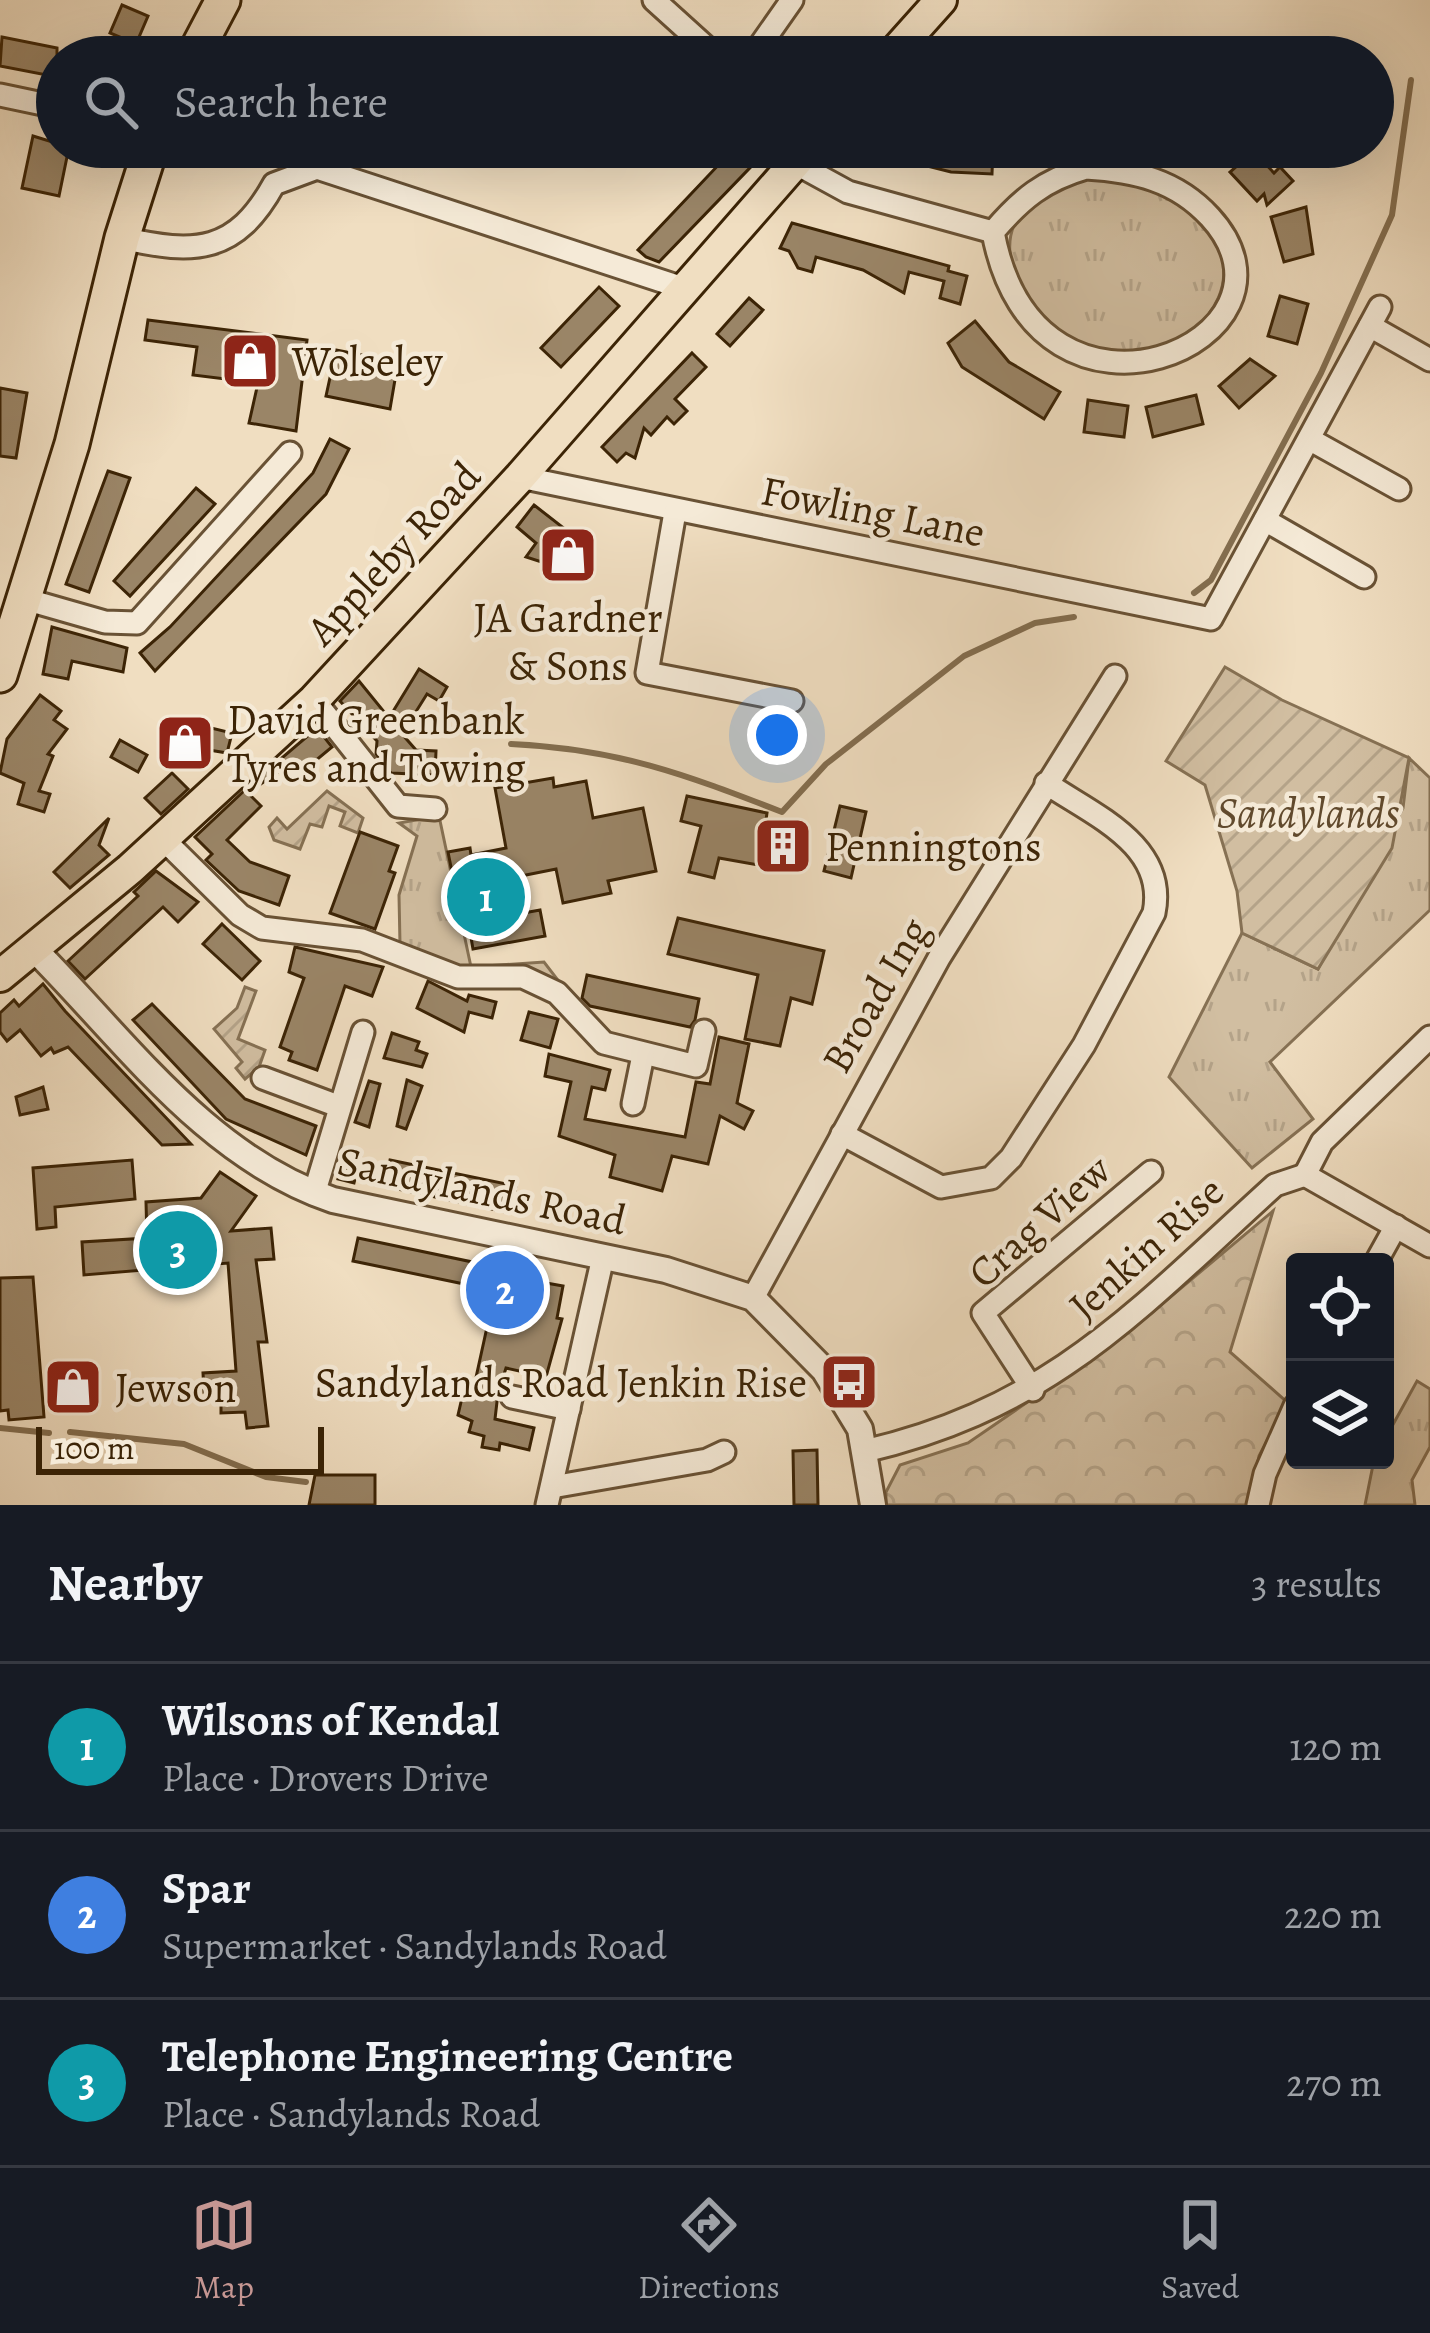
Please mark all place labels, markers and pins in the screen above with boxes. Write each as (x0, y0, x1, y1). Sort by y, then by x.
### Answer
shop icon: Wolseley (219, 330, 281, 392)
place label: Wolseley (291, 333, 444, 390)
shop icon: JA Gardner & Sons (537, 524, 599, 586)
place label: JA Gardner & Sons (473, 589, 663, 694)
place label: David Greenbank Tyres and Towing (227, 691, 526, 796)
shop icon: David Greenbank Tyres and Towing (154, 712, 216, 774)
building icon: Penningtons (752, 815, 814, 877)
place label: Penningtons (825, 818, 1042, 875)
pin: 1 (447, 852, 525, 942)
pin: 3 (139, 1205, 217, 1295)
pin: 2 (466, 1245, 544, 1335)
bus stop icon: Sandylands Road Jenkin Rise (818, 1351, 880, 1413)
place label: Sandylands Road Jenkin Rise (315, 1354, 807, 1411)
shop icon: Jewson (42, 1356, 104, 1418)
place label: Jewson (115, 1359, 236, 1416)

